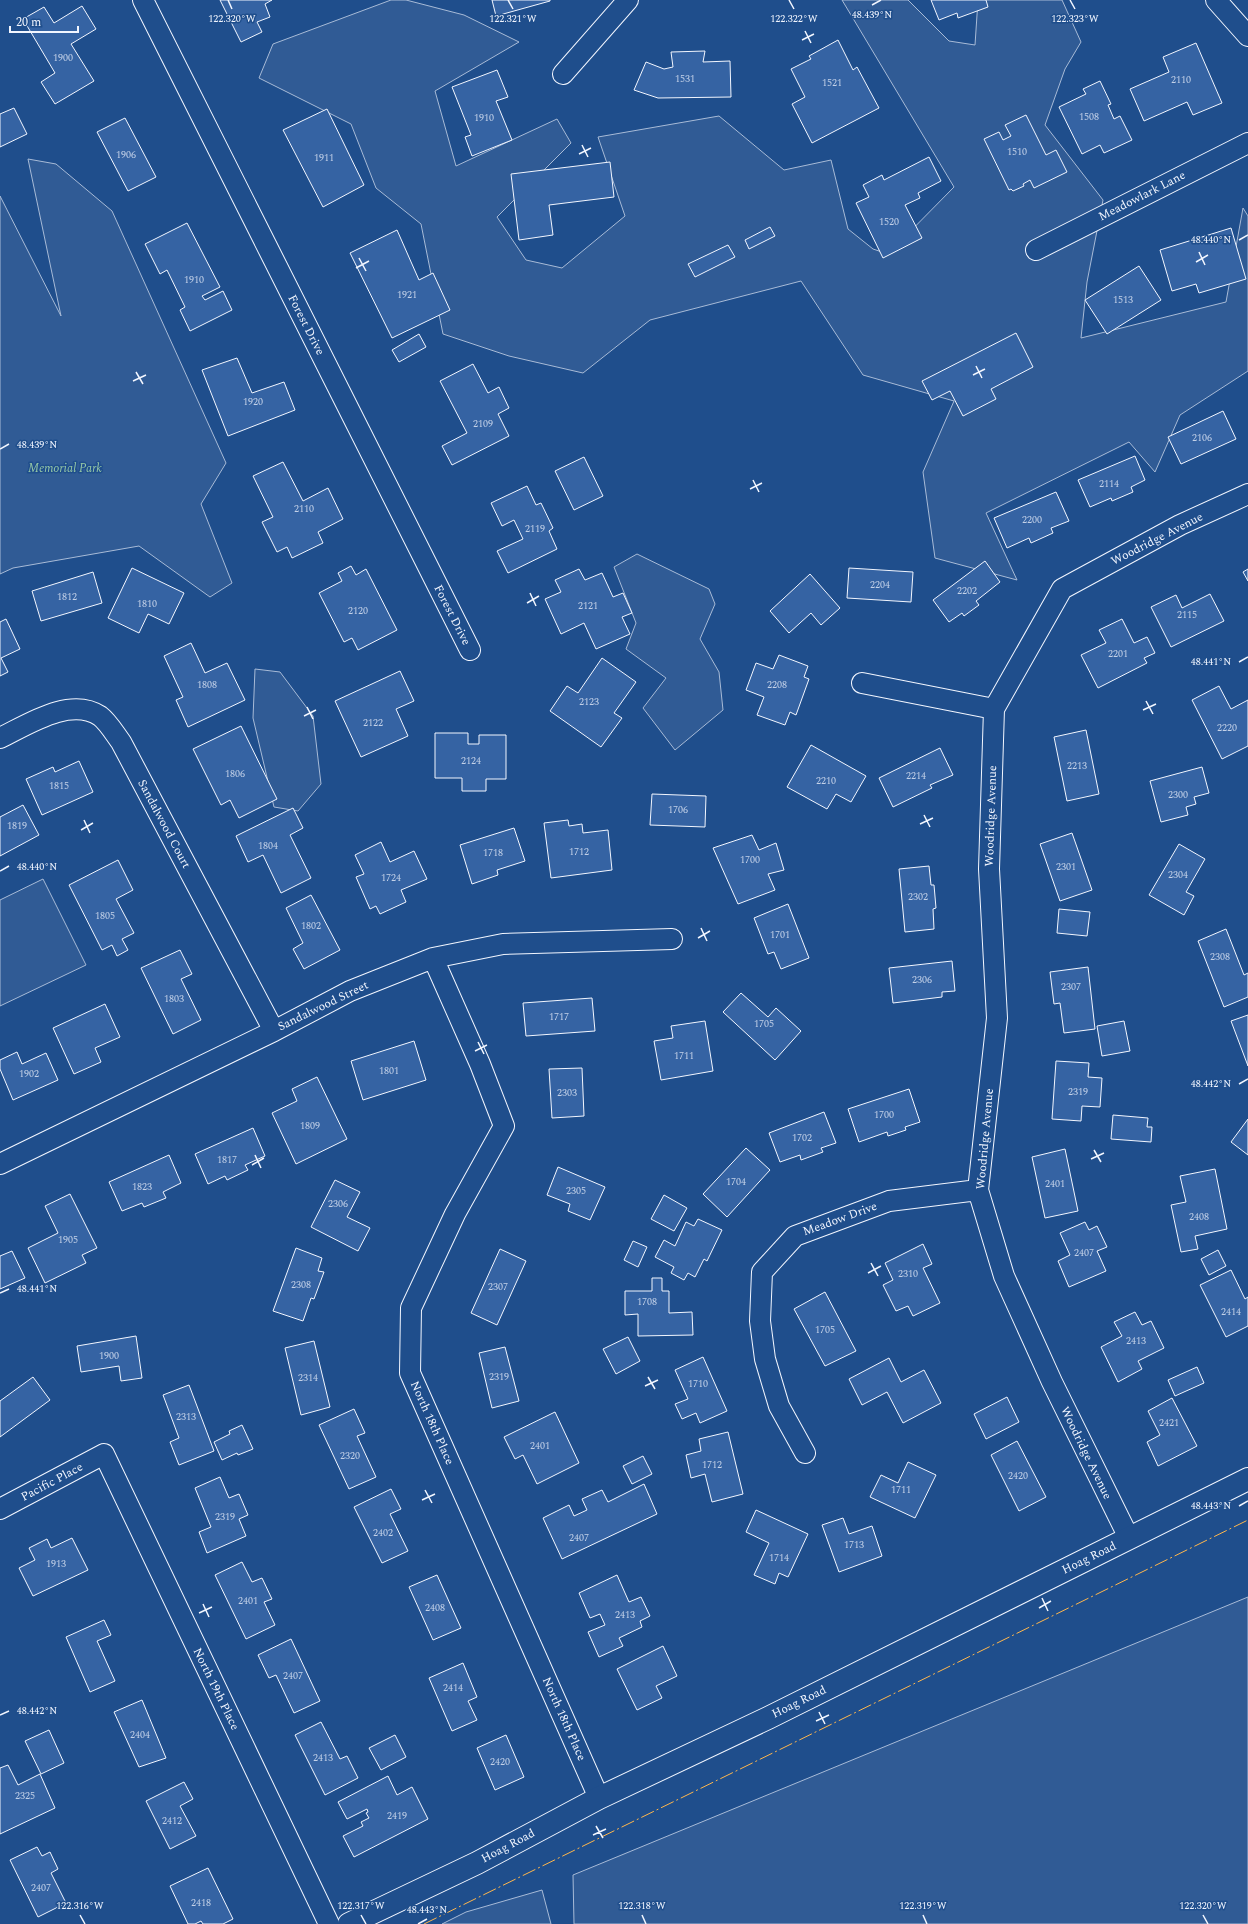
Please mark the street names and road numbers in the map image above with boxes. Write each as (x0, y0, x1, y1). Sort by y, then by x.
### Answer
street label: Meadowlark Lane (1095, 166, 1189, 226)
street label: Forest Drive (283, 291, 329, 359)
street label: Woodridge Avenue (1108, 507, 1207, 570)
street label: Forest Drive (429, 581, 475, 649)
street label: Woodridge Avenue (980, 765, 1002, 867)
street label: Sandalwood Court (133, 776, 195, 872)
street label: Sandalwood Street (274, 976, 372, 1036)
street label: Woodridge Avenue (971, 1087, 999, 1190)
street label: Meadow Drive (800, 1197, 880, 1241)
street label: North 18th Place (405, 1378, 459, 1468)
street label: Woodridge Avenue (1055, 1403, 1117, 1503)
street label: Pacific Place (18, 1458, 87, 1506)
street label: Hoag Road (1058, 1536, 1120, 1579)
street label: North 19th Place (188, 1644, 244, 1734)
street label: North 18th Place (537, 1674, 591, 1764)
street label: Hoag Road (768, 1680, 830, 1723)
street label: Hoag Road (478, 1824, 539, 1868)

